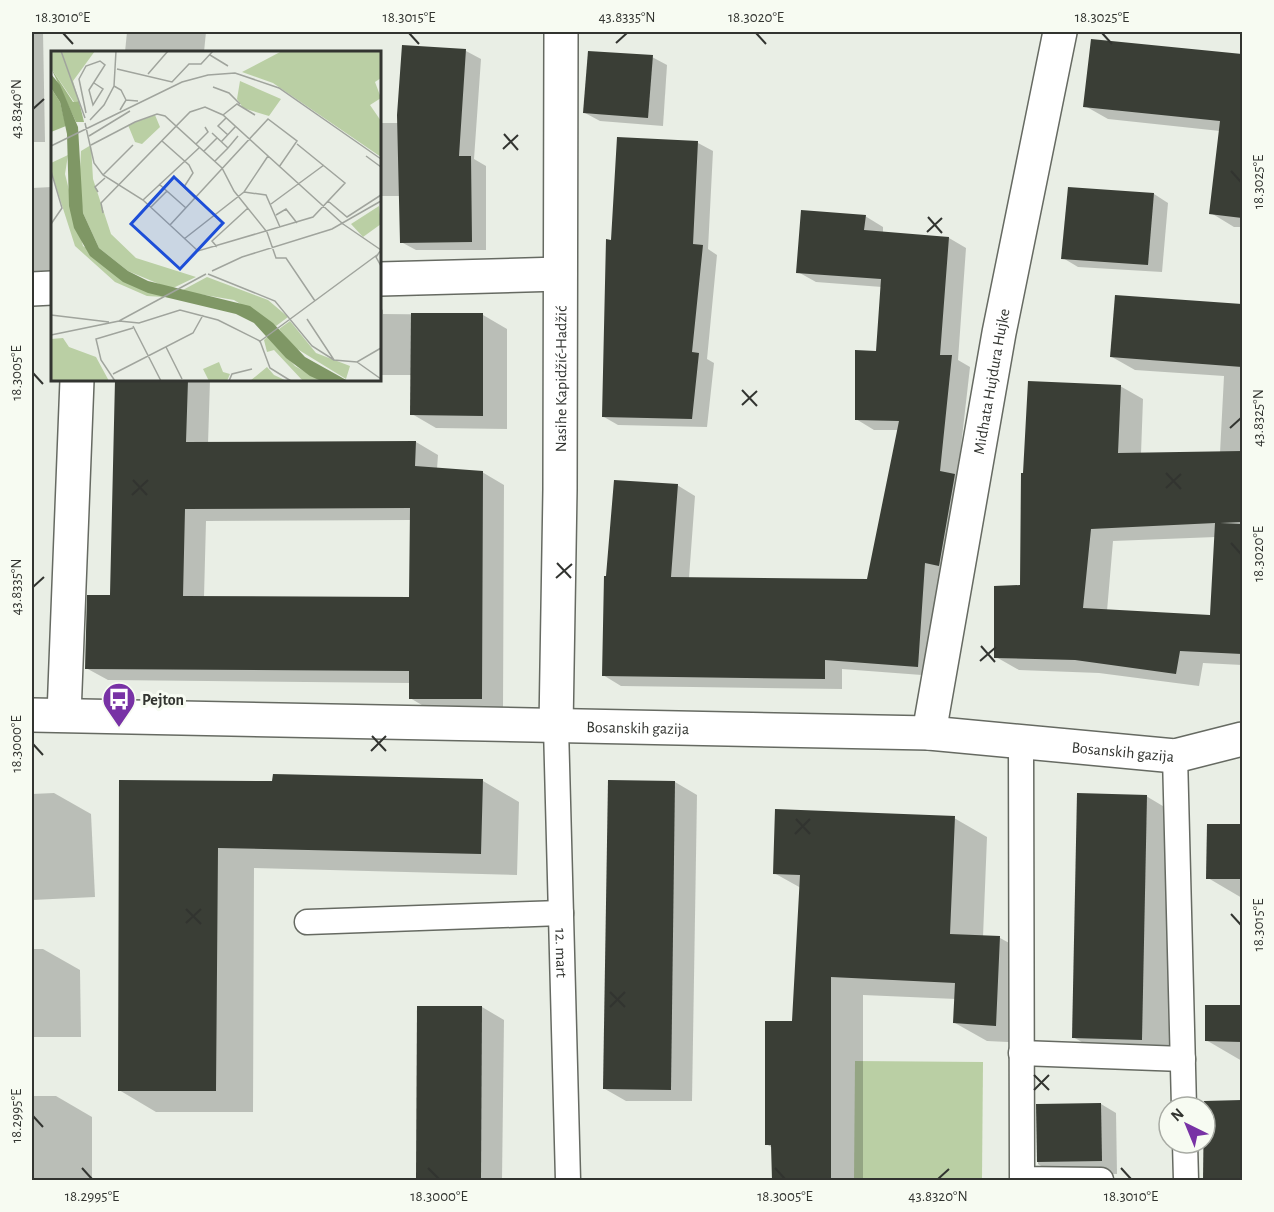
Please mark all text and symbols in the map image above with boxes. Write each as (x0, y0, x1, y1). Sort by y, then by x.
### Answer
text: 18.3010°E (36, 10, 90, 25)
text: 18.3015°E (383, 10, 435, 25)
text: 43.8335°N (598, 10, 656, 25)
text: 18.3020°E (728, 10, 784, 25)
text: 18.3025°E (1075, 10, 1129, 25)
inset map (51, 51, 381, 381)
text: 43.8340°N (9, 79, 24, 139)
text: 18.3025°E (1251, 155, 1266, 209)
street label: Nasihe Kapidžić-Hadžić (553, 306, 569, 452)
street label: Midhata Hujdura Hujke (971, 307, 1013, 456)
text: 18.3005°E (9, 345, 24, 401)
text: 43.8325°N (1251, 389, 1266, 447)
text: 18.3020°E (1251, 526, 1266, 582)
text: 43.8335°N (9, 558, 24, 616)
bus stop icon: Pejton (101, 681, 137, 728)
place label: Pejton (142, 692, 184, 709)
text: 18.3000°E (9, 715, 24, 773)
street label: Bosanskih gazija (586, 719, 689, 738)
street label: Bosanskih gazija (1071, 739, 1175, 765)
text: 18.3015°E (1251, 899, 1266, 951)
street label: 12. mart (552, 928, 570, 978)
text: 18.2995°E (9, 1089, 24, 1143)
north arrow (1157, 1095, 1217, 1155)
text: N (1168, 1105, 1187, 1124)
text: 18.2995°E (65, 1189, 119, 1204)
text: 18.3000°E (410, 1189, 468, 1204)
text: 18.3005°E (757, 1189, 813, 1204)
text: 43.8320°N (908, 1189, 968, 1204)
text: 18.3010°E (1104, 1189, 1158, 1204)

